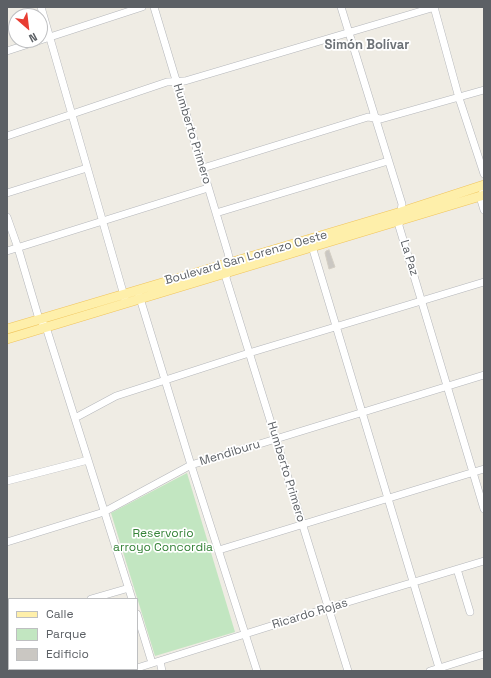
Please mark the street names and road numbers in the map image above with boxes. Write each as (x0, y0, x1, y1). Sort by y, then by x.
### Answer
street label: Humberto Primero (170, 82, 214, 186)
street label: Boulevard San Lorenzo Oeste (163, 228, 329, 288)
street label: La Paz (397, 238, 421, 278)
street label: Humberto Primero (264, 420, 308, 524)
street label: Mendiburu (198, 437, 262, 469)
street label: Ricardo Rojas (270, 596, 350, 632)

